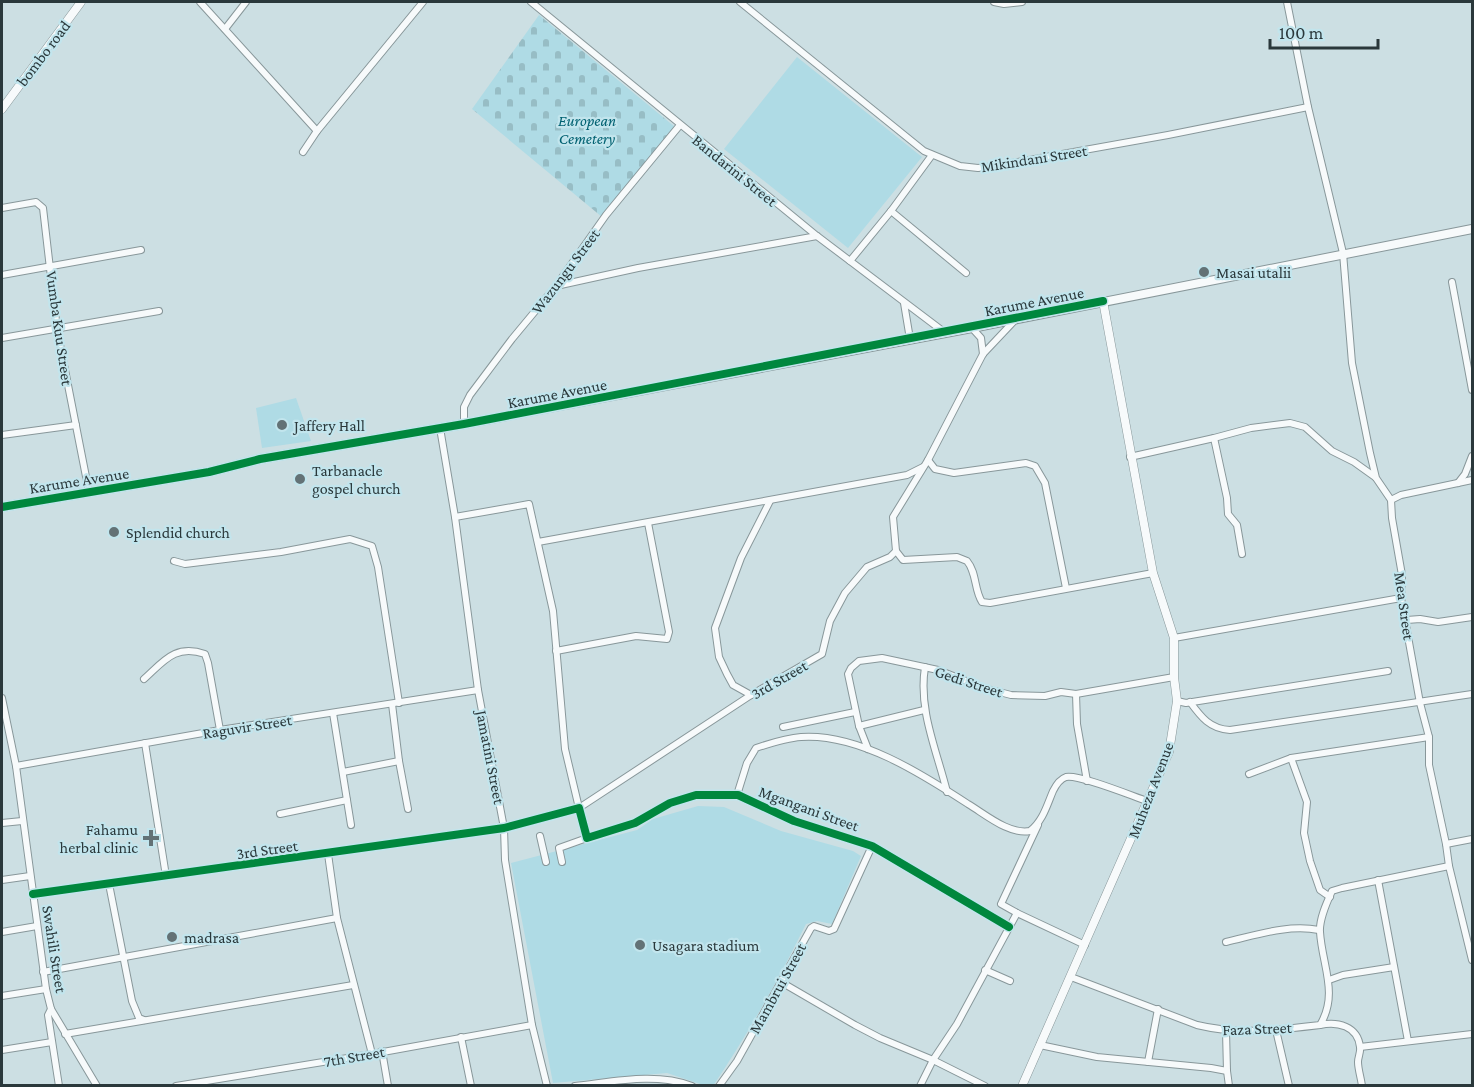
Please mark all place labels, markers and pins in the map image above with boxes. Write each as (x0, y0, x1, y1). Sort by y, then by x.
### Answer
place label: Masai utalii (1216, 264, 1291, 281)
marker: Masai utalii (1197, 265, 1211, 279)
place label: Jaffery Hall (292, 417, 365, 435)
marker: Jaffery Hall (275, 418, 289, 432)
place label: Tarbanacle gospel church (312, 462, 401, 498)
marker: Tarbanacle gospel church (293, 472, 307, 486)
place label: Splendid church (126, 524, 230, 542)
marker: Splendid church (107, 525, 121, 539)
place label: Fahamu herbal clinic (60, 821, 139, 856)
marker: Fahamu herbal clinic (142, 829, 160, 847)
place label: madrasa (184, 929, 240, 946)
marker: madrasa (165, 930, 179, 944)
place label: Usagara stadium (652, 937, 760, 955)
marker: Usagara stadium (633, 938, 647, 952)

